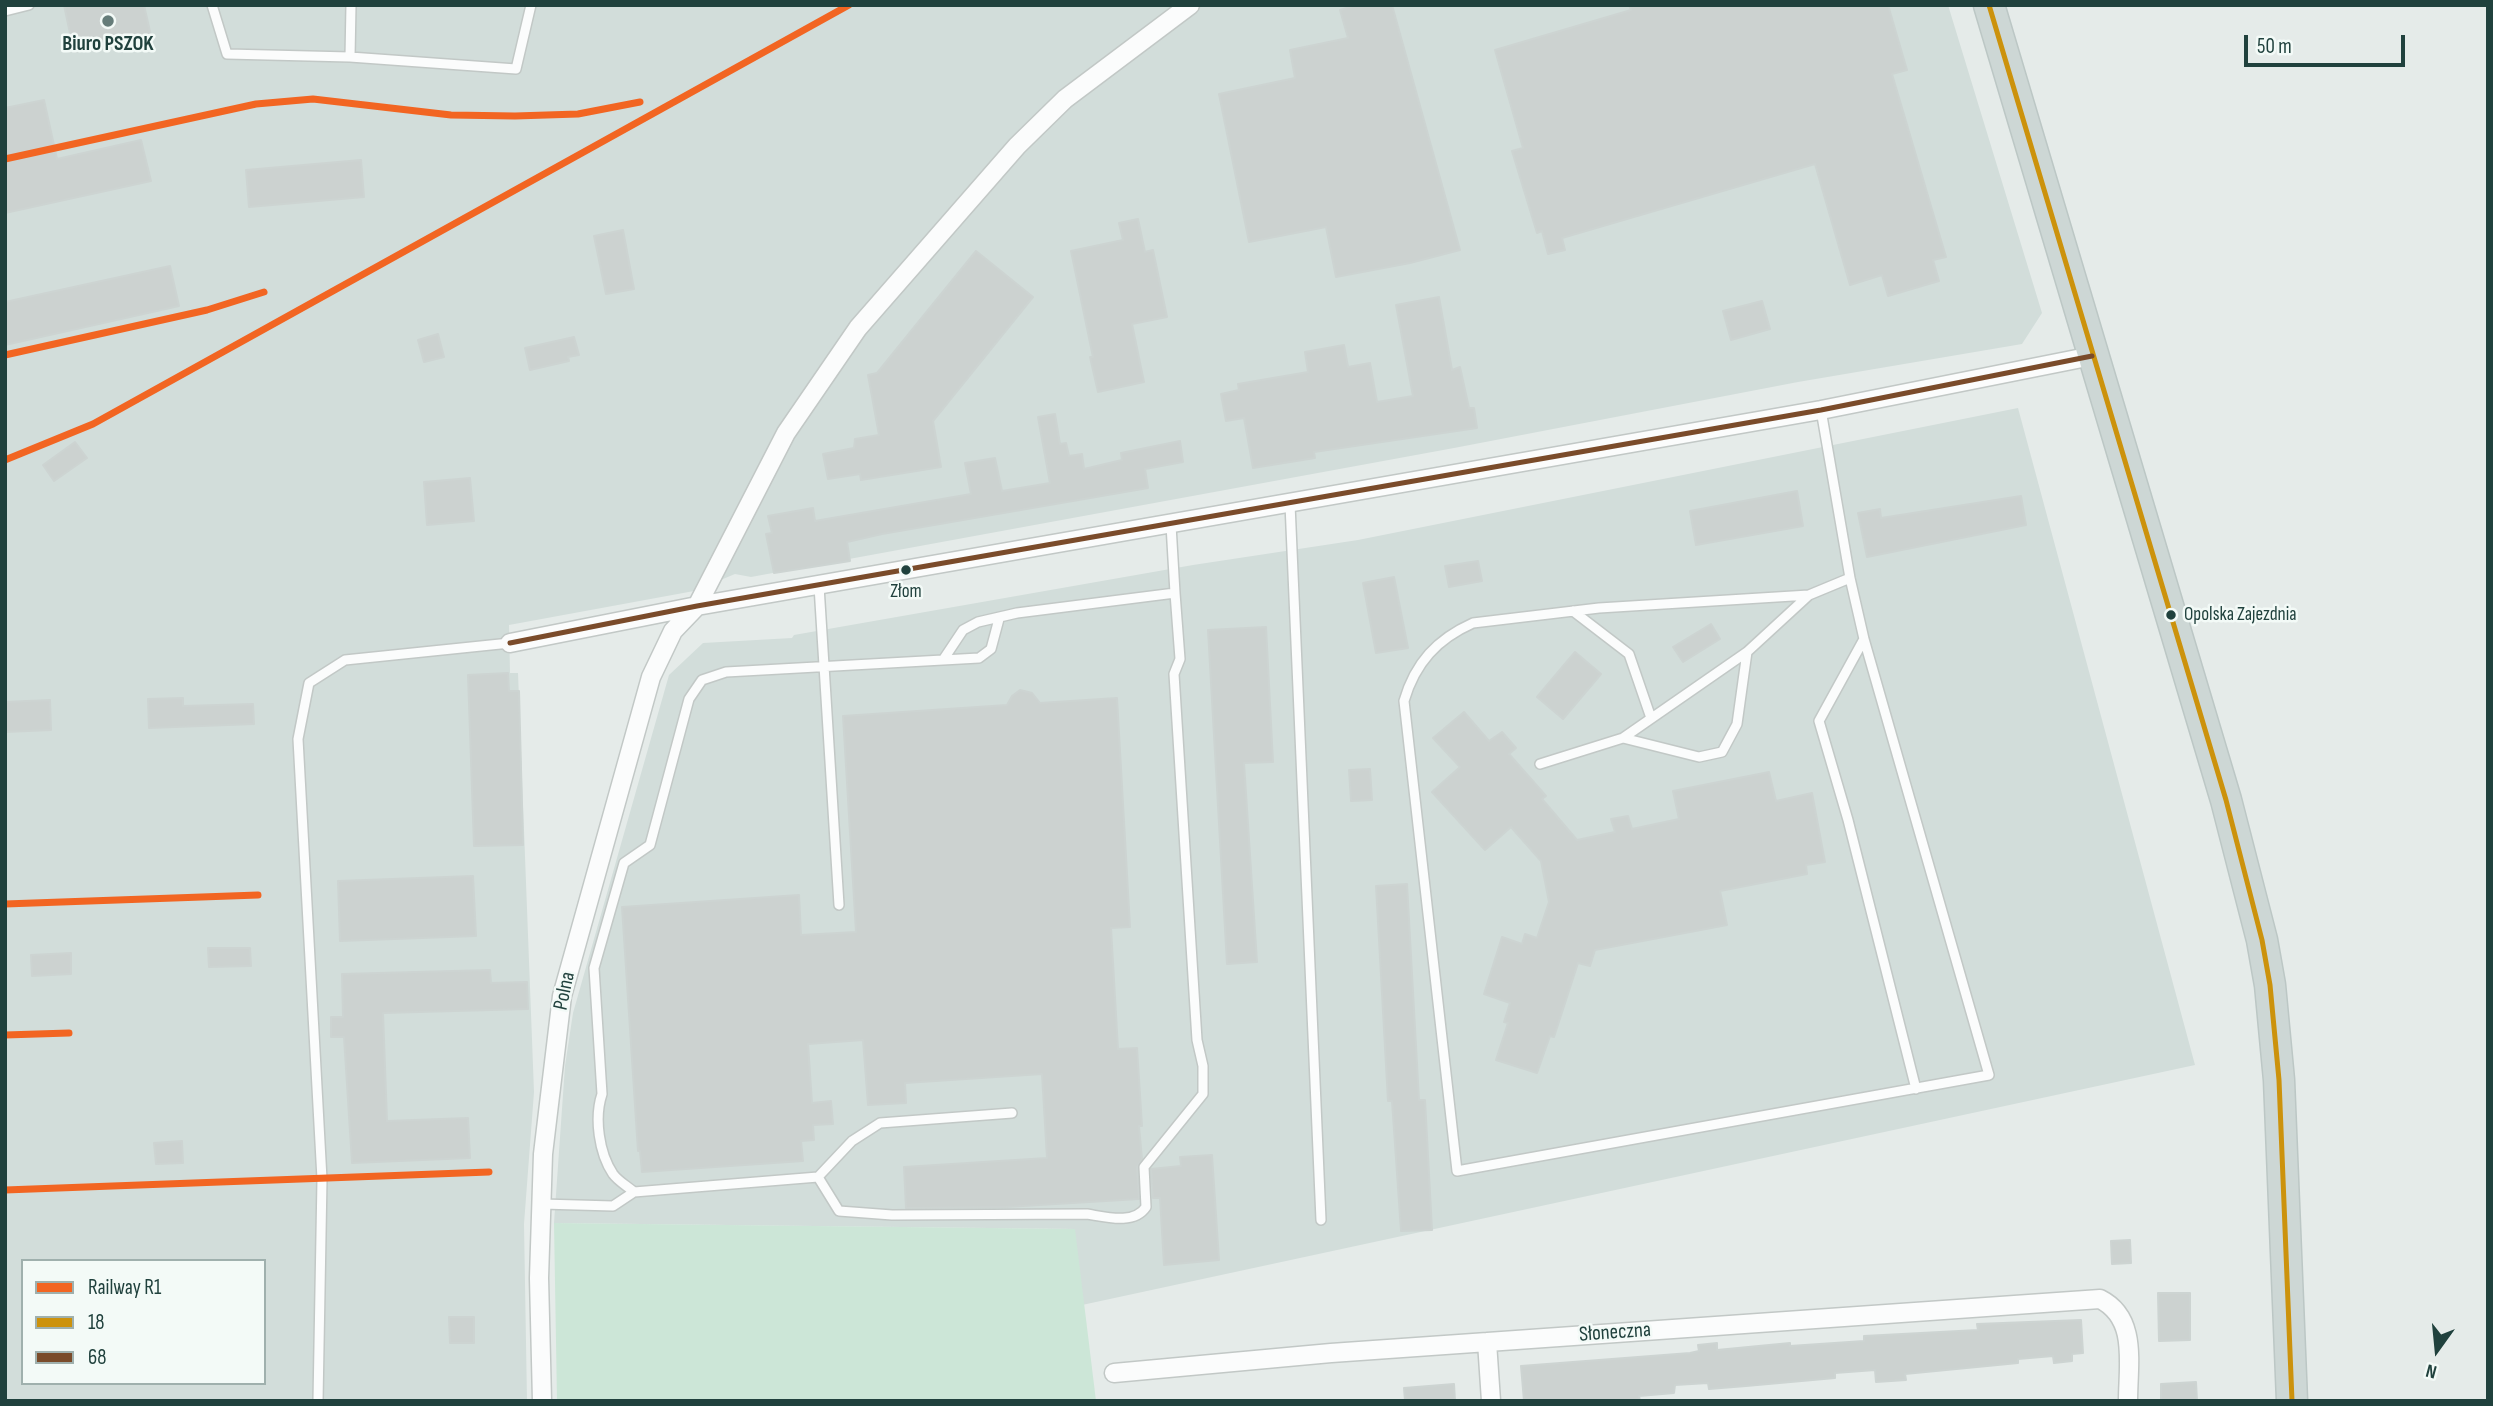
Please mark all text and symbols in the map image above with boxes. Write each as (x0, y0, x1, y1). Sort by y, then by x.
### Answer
marker: Biuro PSZOK (100, 13, 116, 29)
scale bar (2248, 21, 2409, 65)
place label: Biuro PSZOK (62, 32, 154, 58)
text: 50 m (2257, 34, 2292, 59)
marker: Złom (899, 563, 913, 577)
place label: Złom (890, 581, 922, 603)
place label: Opolska Zajezdnia (2184, 604, 2297, 626)
marker: Opolska Zajezdnia (2164, 608, 2178, 622)
street label: Polna (549, 970, 581, 1012)
legend (21, 1259, 266, 1385)
text: Railway R1 (88, 1275, 161, 1300)
text: 18 (88, 1310, 105, 1335)
north arrow (2402, 1315, 2472, 1385)
street label: Słoneczna (1578, 1318, 1652, 1348)
text: 68 (88, 1345, 106, 1370)
text: N (2424, 1358, 2439, 1383)

